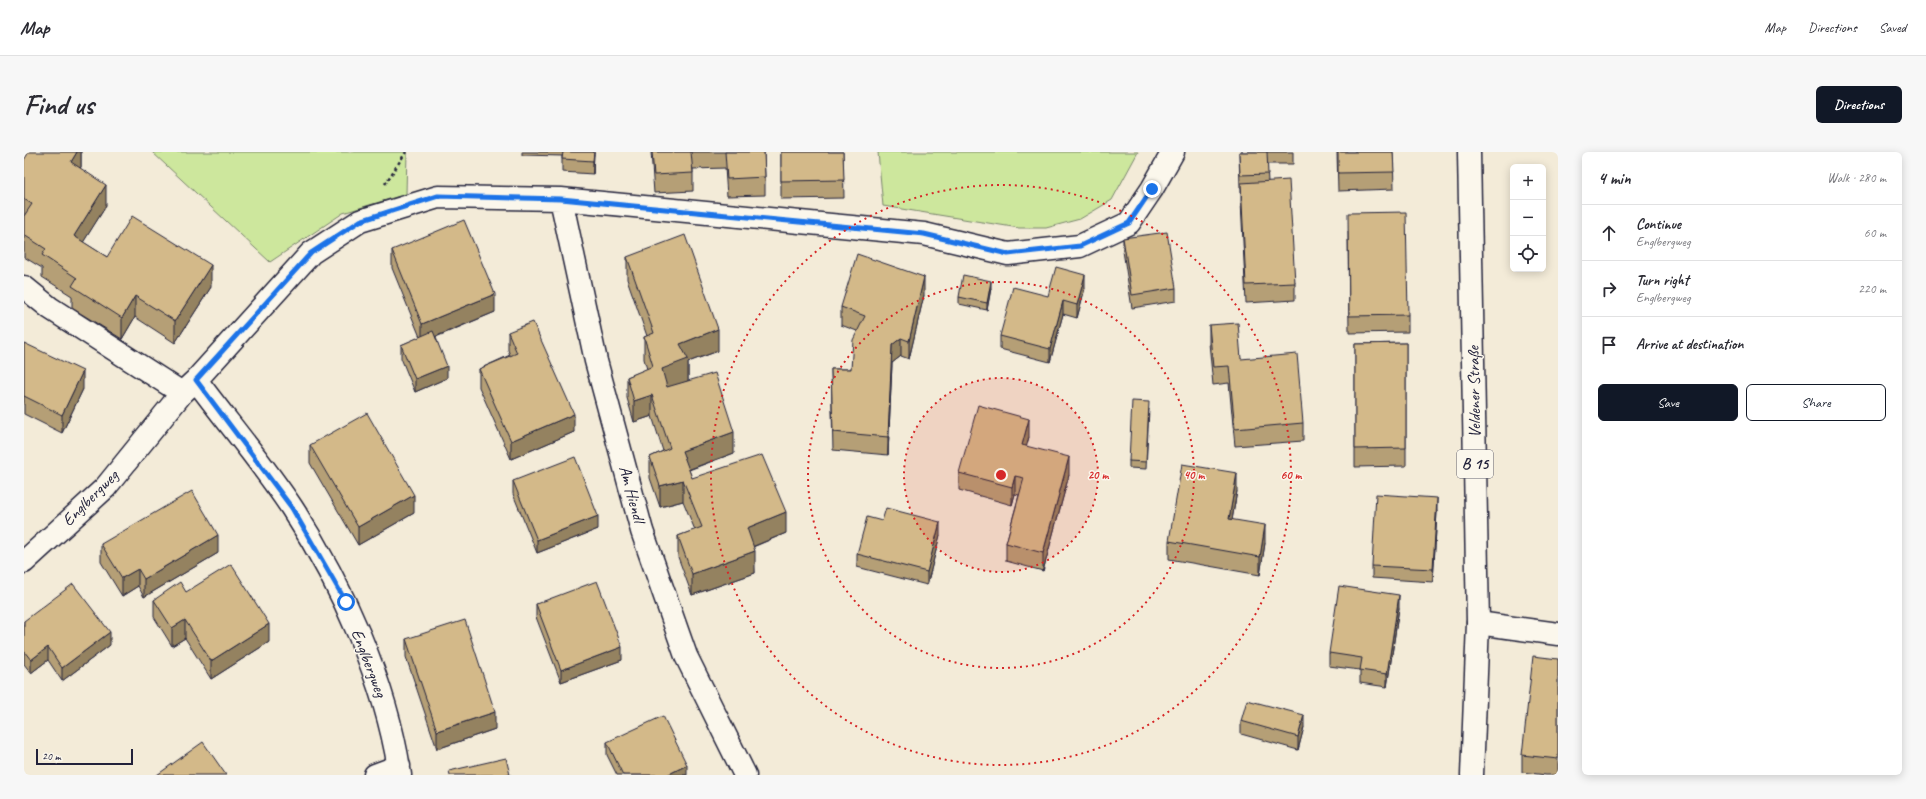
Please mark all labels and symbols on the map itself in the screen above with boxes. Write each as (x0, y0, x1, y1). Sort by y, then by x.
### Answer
route end (1143, 180, 1161, 198)
street label: Veldener Straße (1463, 344, 1485, 438)
road number: B 15 (1457, 450, 1493, 478)
street label: Am Hiendl (614, 463, 650, 528)
street label: Englbergweg (57, 464, 124, 531)
text: 20 m (1088, 467, 1109, 483)
text: 40 m (1184, 467, 1205, 483)
text: 60 m (1281, 467, 1303, 483)
centre of rings (994, 468, 1008, 482)
route start (337, 593, 355, 611)
street label: Englbergweg (346, 626, 392, 702)
scale bar (36, 747, 133, 766)

